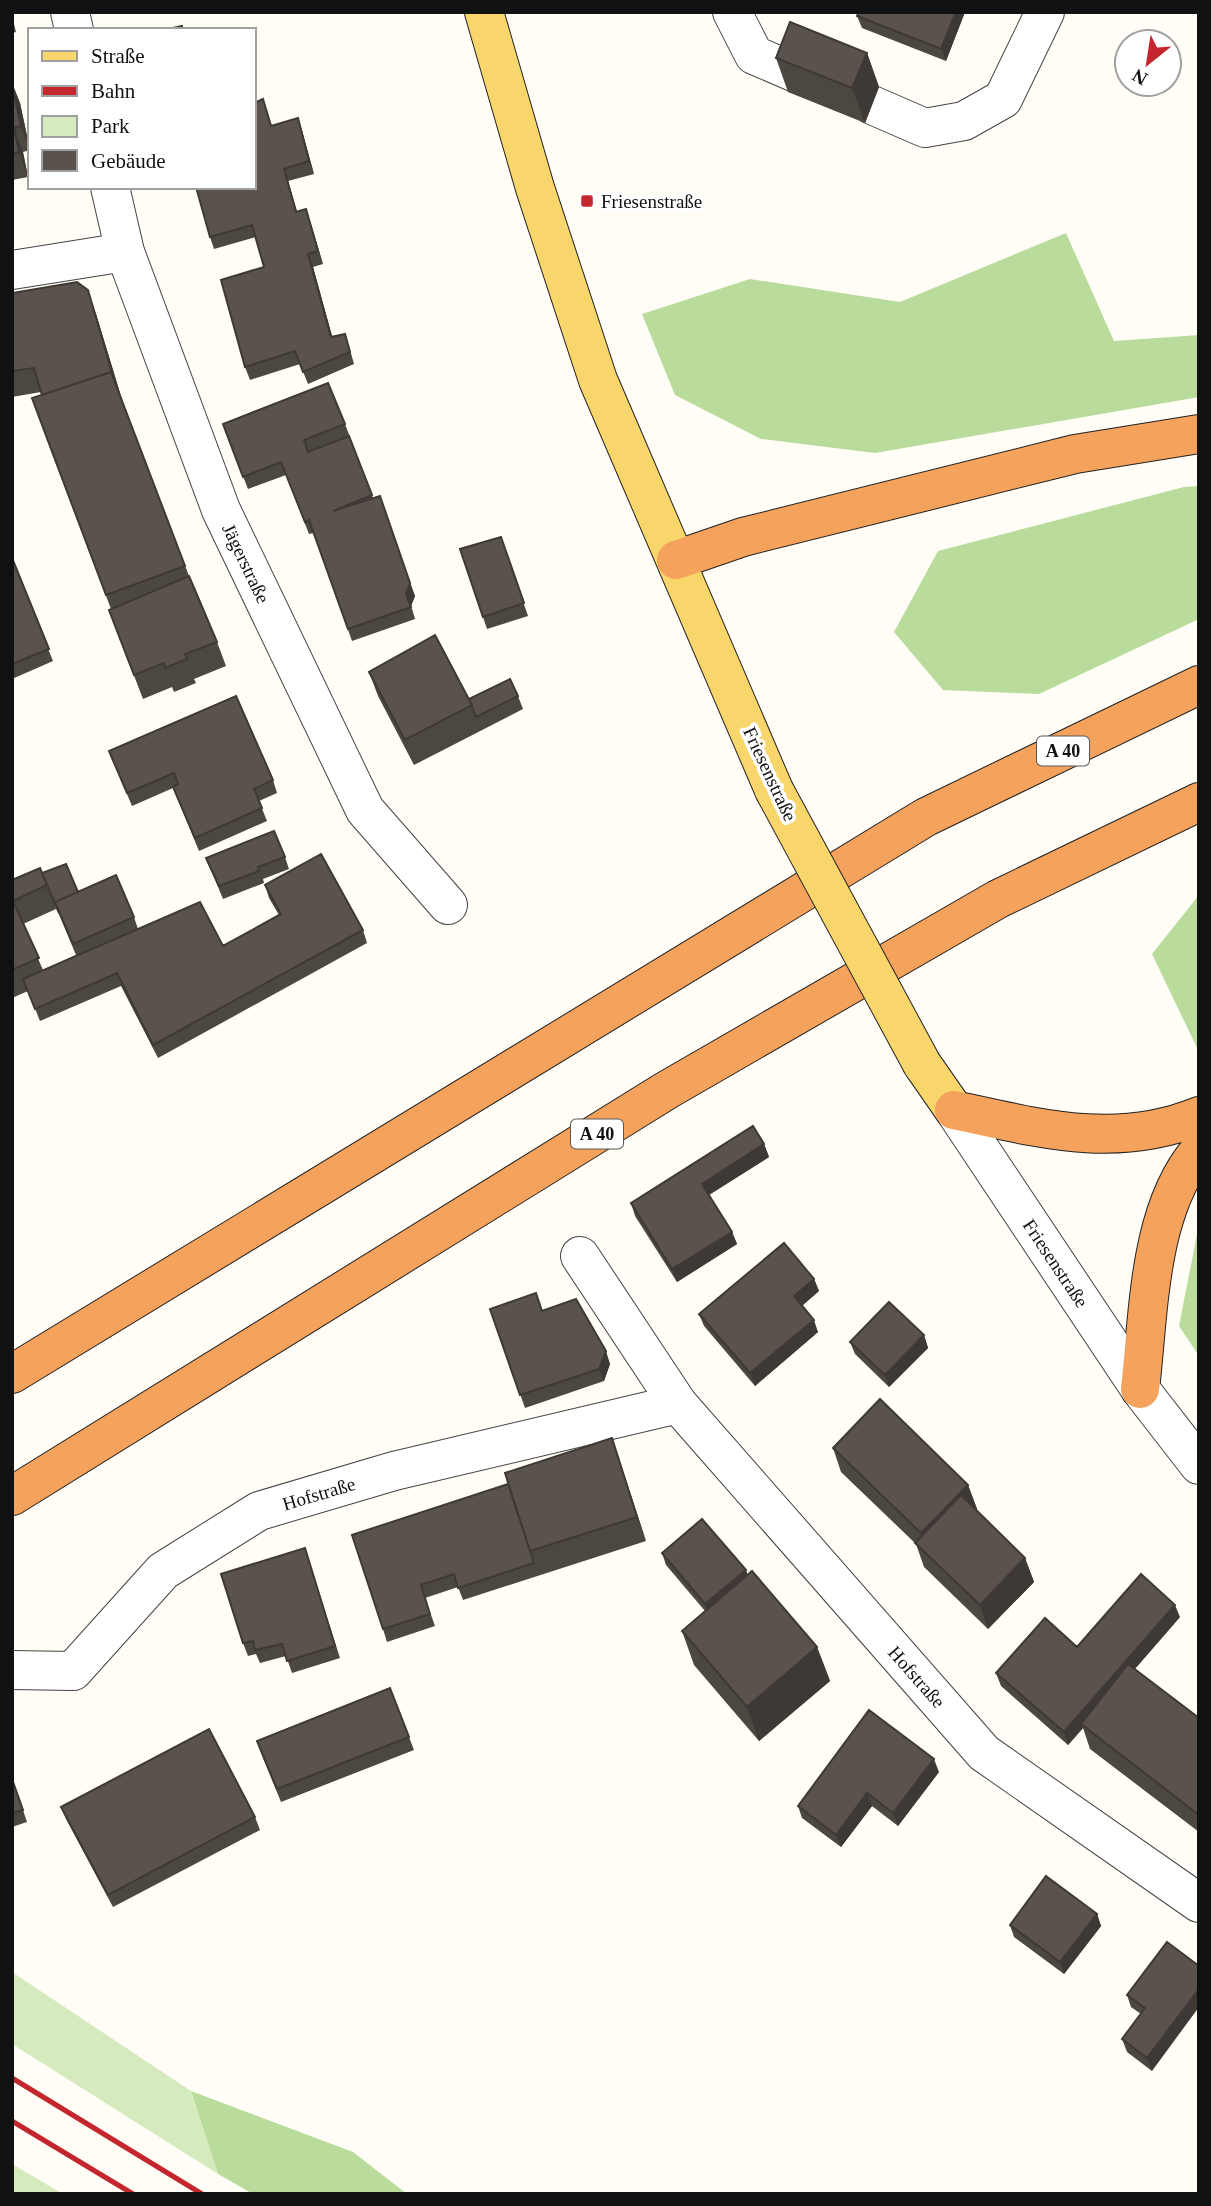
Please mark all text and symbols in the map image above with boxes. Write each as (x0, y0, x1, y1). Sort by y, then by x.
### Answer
legend (28, 28, 256, 189)
north arrow (1113, 28, 1183, 98)
text: Straße (91, 44, 145, 68)
text: N (1128, 65, 1151, 90)
text: Bahn (91, 79, 136, 103)
text: Park (91, 114, 130, 138)
text: Gebäude (91, 149, 166, 173)
place label: Friesenstraße (601, 191, 702, 212)
marker: Friesenstraße (579, 193, 595, 209)
street label: Jägerstraße (219, 520, 275, 606)
street label: Friesenstraße (739, 724, 801, 824)
road number: A 40 (1037, 736, 1089, 766)
road number: A 40 (571, 1120, 623, 1148)
street label: Friesenstraße (1019, 1215, 1093, 1311)
street label: Hofstraße (280, 1473, 358, 1514)
street label: Hofstraße (884, 1642, 950, 1712)

